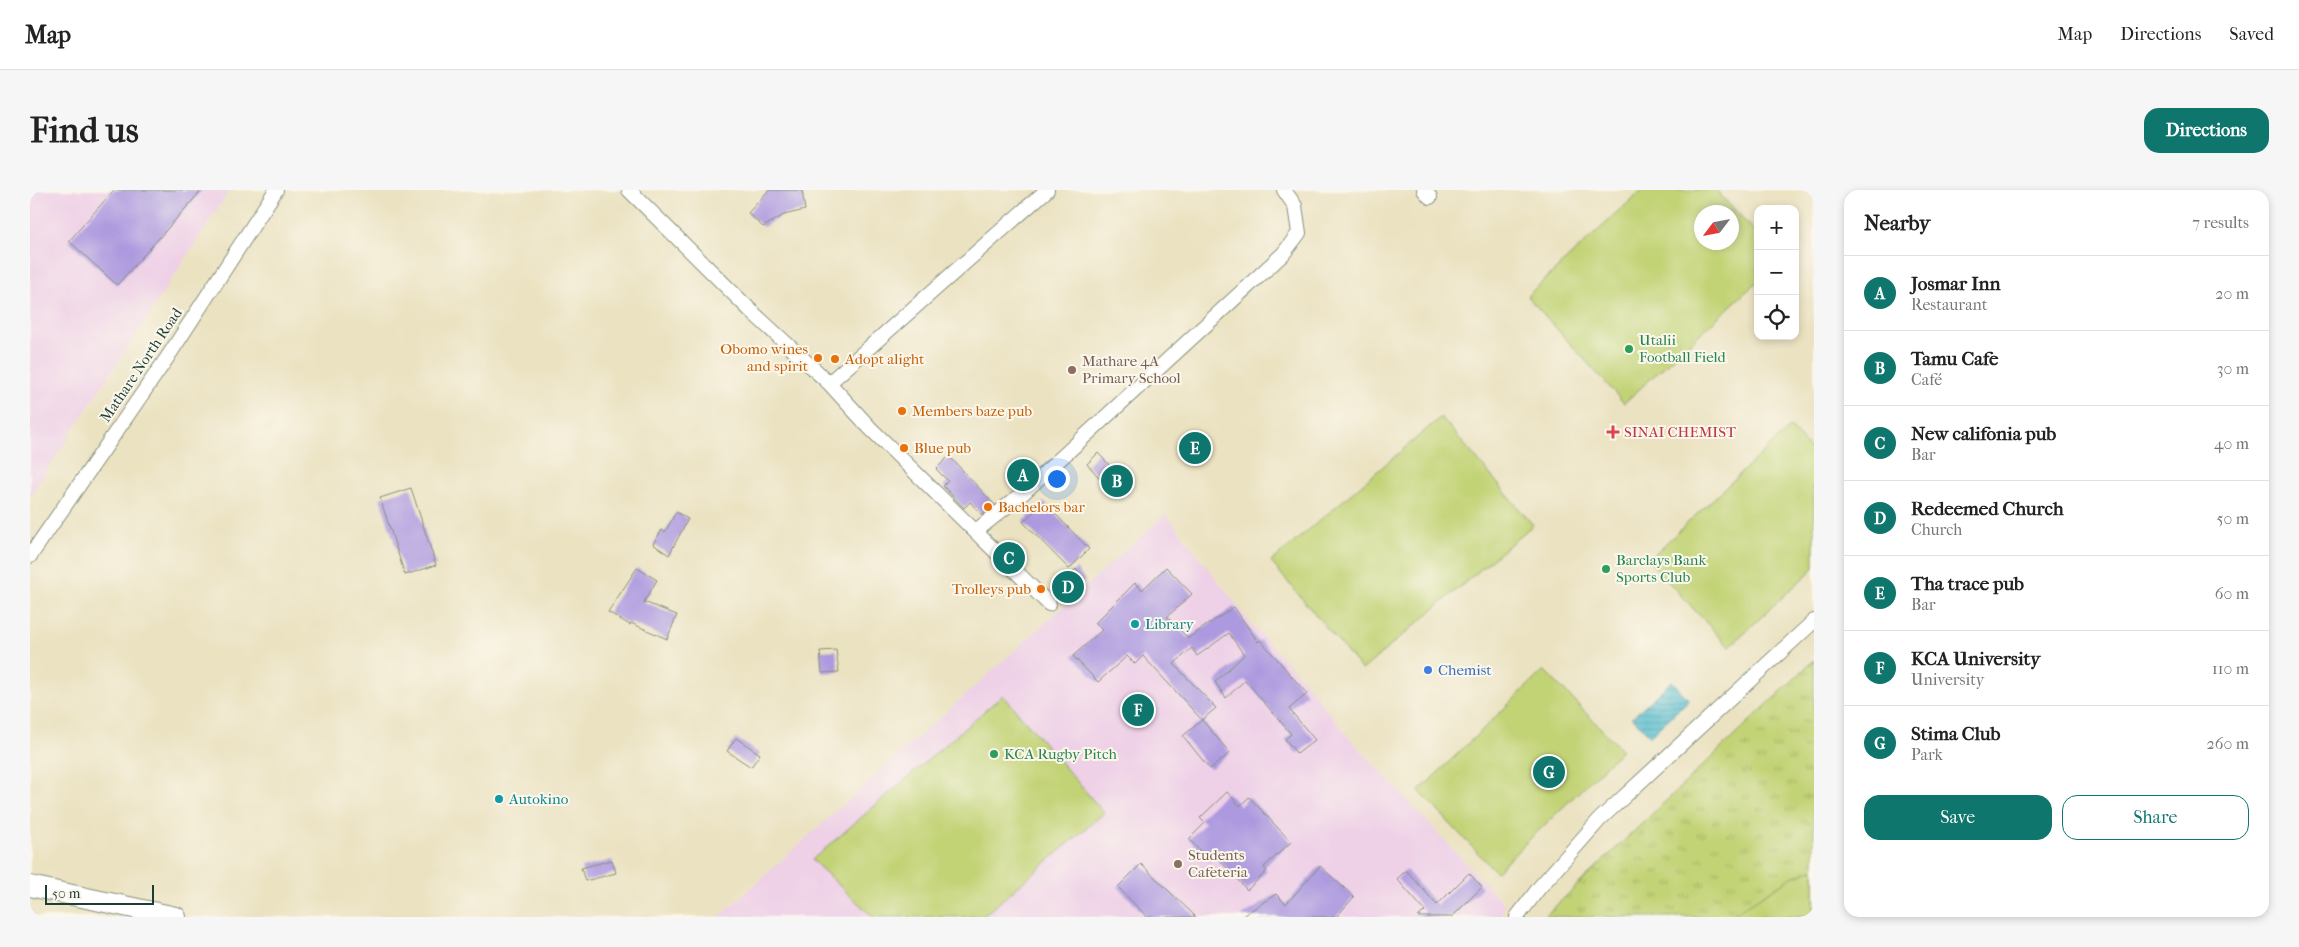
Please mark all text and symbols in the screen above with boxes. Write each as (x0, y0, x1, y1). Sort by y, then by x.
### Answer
text: Map (25, 21, 71, 49)
text: Map (2058, 24, 2092, 45)
text: Directions (2120, 24, 2201, 45)
text: Saved (2229, 24, 2274, 45)
button: Directions (2144, 108, 2269, 153)
text: Find us (30, 110, 139, 151)
north arrow (1694, 205, 1739, 250)
map controls (1754, 205, 1799, 340)
button: + (1754, 205, 1799, 250)
text: Nearby (1864, 211, 1930, 235)
text: 7 results (2192, 213, 2249, 232)
button: − (1754, 250, 1799, 295)
text: Josmar Inn (1911, 273, 2001, 295)
text: A (1875, 284, 1885, 303)
text: 20 m (2215, 284, 2249, 303)
button: locate (1754, 295, 1799, 340)
text: Restaurant (1911, 295, 1987, 314)
street label: Mathare North Road (96, 304, 186, 425)
place label: Utalii Football Field (1639, 331, 1727, 366)
place label: Obomo wines and spirit (720, 340, 809, 375)
marker: Utalii Football Field (1623, 343, 1635, 355)
text: Tamu Cafe (1911, 348, 1998, 370)
place label: Adopt alight (844, 350, 925, 368)
marker: Obomo wines and spirit (812, 352, 824, 364)
place label: Mathare 4A Primary School (1082, 352, 1181, 387)
marker: Adopt alight (829, 353, 841, 365)
text: B (1875, 359, 1885, 378)
text: 30 m (2217, 359, 2249, 378)
marker: Mathare 4A Primary School (1066, 364, 1078, 376)
text: Café (1911, 370, 1942, 389)
place label: Members baze pub (912, 402, 1032, 420)
marker: Members baze pub (896, 405, 908, 417)
place label: SINAI CHEMIST (1624, 423, 1737, 441)
text: New califonia pub (1911, 423, 2056, 445)
marker: SINAI CHEMIST (1606, 425, 1620, 439)
pin: E (1179, 429, 1211, 467)
text: C (1875, 434, 1885, 453)
text: 40 m (2214, 434, 2249, 453)
place label: Blue pub (914, 439, 971, 457)
marker: Blue pub (898, 442, 910, 454)
text: Bar (1911, 445, 1936, 464)
pin: A (1007, 456, 1039, 494)
pin: B (1101, 462, 1133, 500)
your location (1044, 466, 1070, 492)
place label: Bachelors bar (998, 498, 1085, 516)
text: Redeemed Church (1911, 498, 2064, 520)
marker: Bachelors bar (982, 501, 994, 513)
text: D (1874, 509, 1886, 528)
text: 50 m (2217, 509, 2249, 528)
text: Church (1911, 520, 1962, 539)
pin: C (993, 539, 1025, 577)
place label: Barclays Bank Sports Club (1616, 551, 1707, 586)
marker: Barclays Bank Sports Club (1600, 563, 1612, 575)
pin: D (1052, 568, 1084, 606)
text: Tha trace pub (1911, 573, 2024, 595)
place label: Trolleys pub (952, 580, 1031, 598)
marker: Trolleys pub (1035, 583, 1047, 595)
text: E (1875, 584, 1885, 603)
text: 60 m (2215, 584, 2249, 603)
text: Bar (1911, 595, 1936, 614)
place label: Library (1145, 615, 1195, 633)
marker: Library (1129, 618, 1141, 630)
text: KCA University (1911, 648, 2040, 670)
text: F (1876, 659, 1884, 678)
text: 110 m (2212, 659, 2249, 678)
place label: Chemist (1438, 661, 1492, 679)
marker: Chemist (1422, 664, 1434, 676)
text: University (1911, 670, 1984, 689)
pin: F (1122, 691, 1154, 729)
text: Stima Club (1911, 723, 2000, 745)
text: G (1874, 734, 1886, 753)
text: 260 m (2207, 734, 2249, 753)
place label: KCA Rugby Pitch (1004, 745, 1117, 763)
text: Park (1911, 745, 1943, 764)
marker: KCA Rugby Pitch (988, 748, 1000, 760)
pin: G (1533, 753, 1565, 791)
place label: Autokino (508, 790, 569, 808)
marker: Autokino (493, 793, 505, 805)
button: Save (1864, 795, 2052, 840)
button: Share (2062, 795, 2249, 840)
place label: Students Cafeteria (1188, 846, 1249, 881)
marker: Students Cafeteria (1172, 858, 1184, 870)
scale bar (45, 882, 154, 905)
text: 50 m (52, 885, 80, 902)

